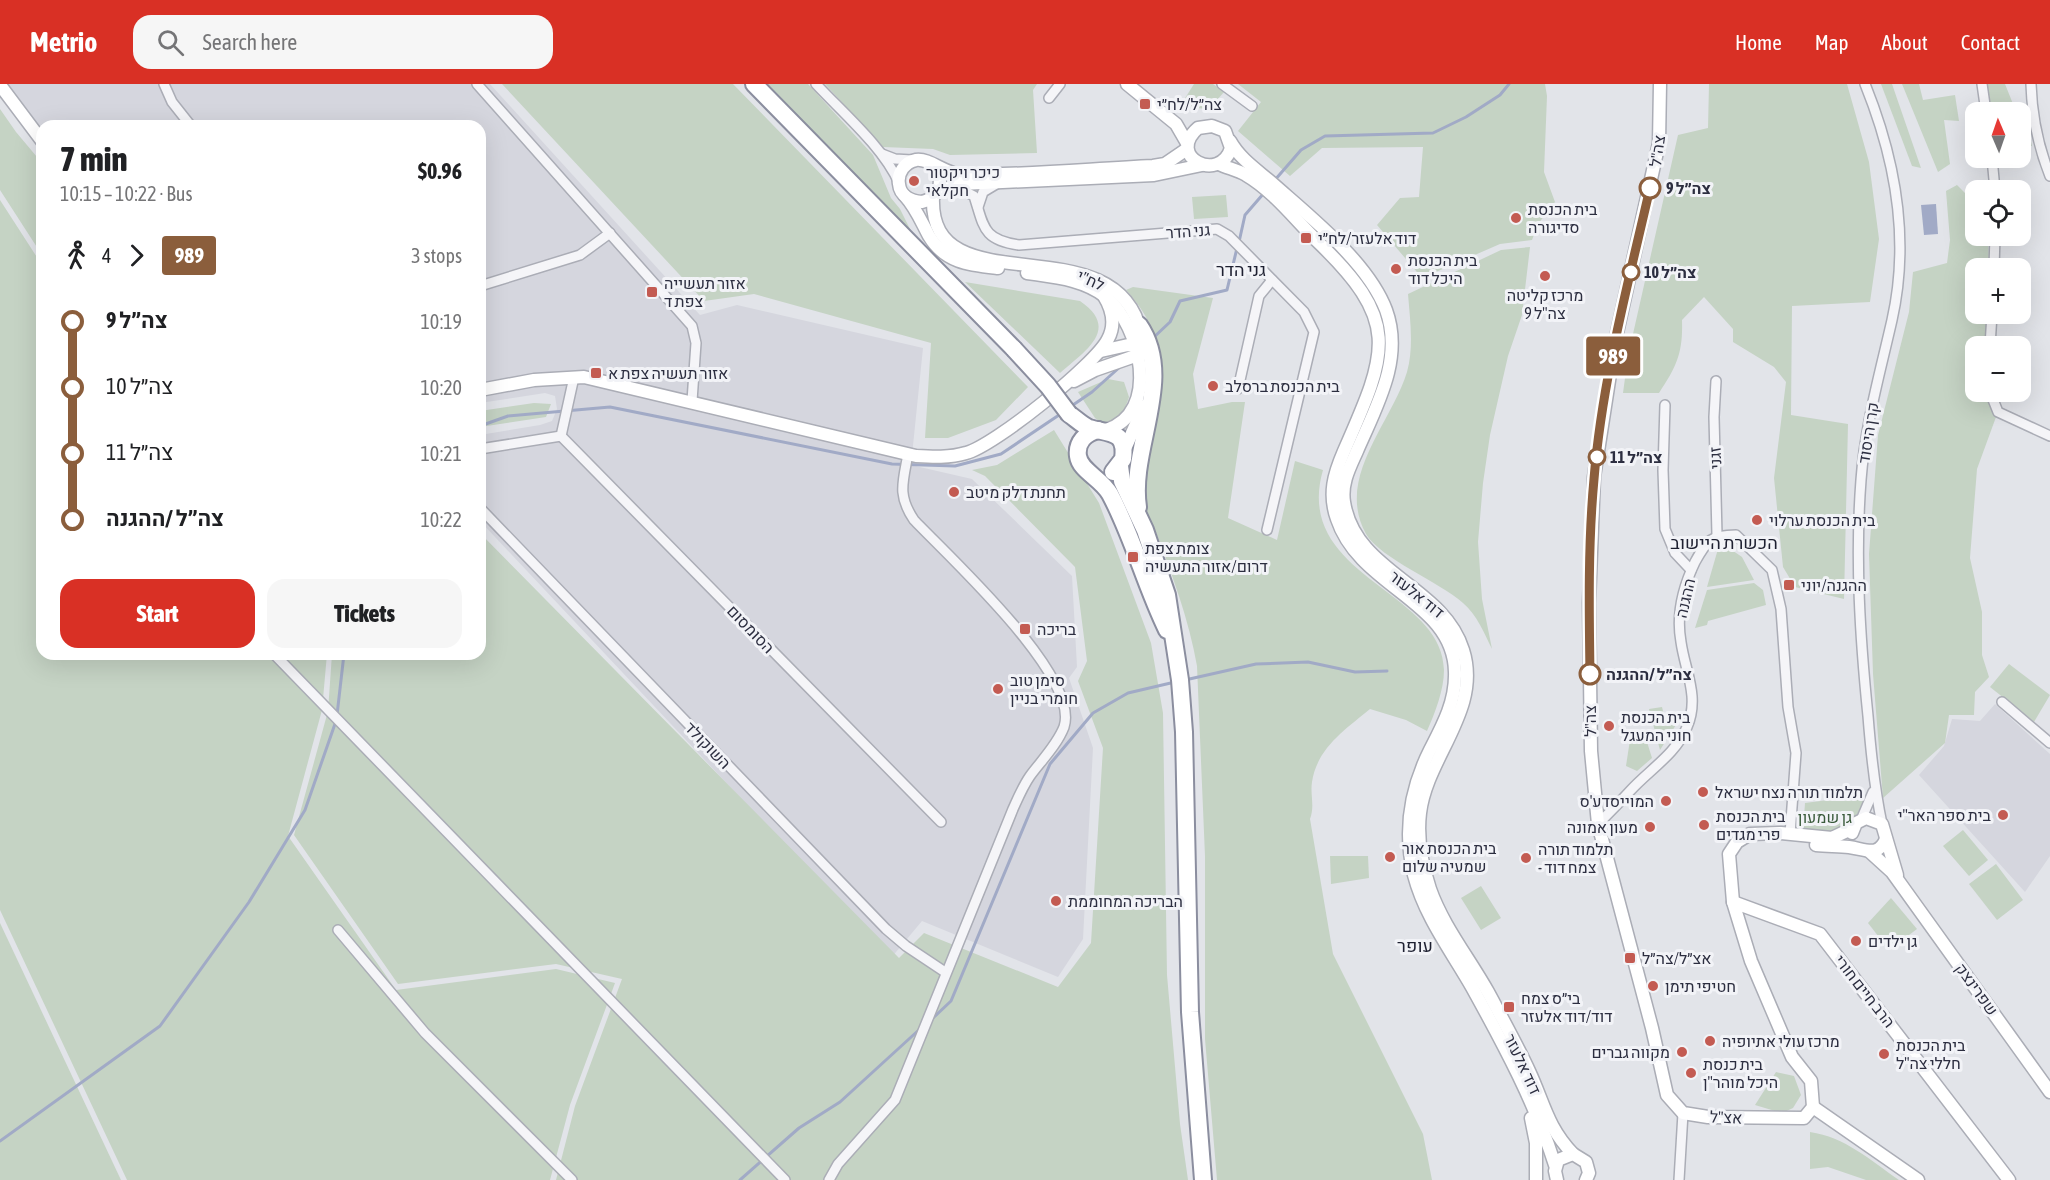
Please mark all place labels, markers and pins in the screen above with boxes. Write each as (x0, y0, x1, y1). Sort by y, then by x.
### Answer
place label: צה״ל/לח״י (1157, 95, 1222, 113)
marker: צה״ל/לח״י (1138, 97, 1152, 111)
place label: כיכר ויקטור חקלאי (926, 163, 1000, 199)
marker: כיכר ויקטור חקלאי (907, 174, 921, 188)
marker: צה״ל 9 (1639, 177, 1661, 199)
place label: צה״ל 9 (1666, 179, 1711, 197)
place label: בית הכנסת סדיגורה (1528, 200, 1598, 236)
marker: בית הכנסת סדיגורה (1509, 211, 1523, 225)
place label: דוד אלעזר/לח״י (1318, 229, 1416, 247)
marker: דוד אלעזר/לח״י (1299, 231, 1313, 245)
place label: בית הכנסת היכל דוד (1408, 251, 1478, 287)
marker: בית הכנסת היכל דוד (1389, 262, 1403, 276)
marker: צה״ל 10 (1622, 263, 1640, 281)
place label: צה״ל 10 (1644, 263, 1696, 281)
marker: מרכז קליטה צה"ל 9 (1538, 269, 1552, 283)
place label: אזור תעשייה צפת ד (664, 274, 746, 310)
marker: אזור תעשייה צפת ד (645, 285, 659, 299)
place label: מרכז קליטה צה"ל 9 (1507, 286, 1583, 322)
place label: אזור תעשיה צפת א (608, 364, 728, 382)
marker: אזור תעשיה צפת א (589, 366, 603, 380)
place label: בית הכנסת ברסלב (1225, 377, 1340, 395)
marker: בית הכנסת ברסלב (1206, 379, 1220, 393)
marker: צה״ל 11 (1588, 448, 1606, 466)
place label: צה״ל 11 (1610, 448, 1662, 466)
place label: תחנת דלק מיטב (966, 483, 1066, 501)
marker: תחנת דלק מיטב (947, 485, 961, 499)
place label: בית הכנסת ערלוי (1769, 511, 1876, 529)
marker: בית הכנסת ערלוי (1750, 513, 1764, 527)
place label: צומת צפת דרום/אזור התעשיה (1145, 539, 1268, 575)
marker: צומת צפת דרום/אזור התעשיה (1126, 550, 1140, 564)
place label: ההגנה/יוני (1801, 576, 1867, 594)
marker: ההגנה/יוני (1782, 578, 1796, 592)
place label: בריכה (1037, 620, 1077, 638)
marker: בריכה (1018, 622, 1032, 636)
marker: צה״ל /ההגנה (1579, 663, 1601, 685)
place label: צה״ל /ההגנה (1606, 665, 1692, 683)
place label: סימן טוב חומרי בניין (1010, 671, 1078, 707)
marker: סימן טוב חומרי בניין (991, 682, 1005, 696)
place label: בית הכנסת חוני המעגל (1621, 708, 1691, 744)
marker: בית הכנסת חוני המעגל (1602, 719, 1616, 733)
place label: תלמוד תורה נצח ישראל (1715, 783, 1863, 801)
marker: תלמוד תורה נצח ישראל (1696, 785, 1710, 799)
place label: המוייסדע'ס (1579, 792, 1654, 810)
marker: המוייסדע'ס (1659, 794, 1673, 808)
place label: בית ספר האר"י (1898, 806, 1992, 824)
place label: בית הכנסת פרי מגדים (1716, 807, 1786, 843)
marker: בית ספר האר"י (1996, 808, 2010, 822)
place label: מעון אמונה (1567, 818, 1638, 836)
marker: בית הכנסת פרי מגדים (1697, 818, 1711, 832)
marker: מעון אמונה (1643, 820, 1657, 834)
place label: בית הכנסת אור שמעיה שלום (1402, 839, 1497, 875)
place label: תלמוד תורה - צמח דוד (1538, 840, 1614, 876)
marker: בית הכנסת אור שמעיה שלום (1383, 850, 1397, 864)
marker: תלמוד תורה - צמח דוד (1519, 851, 1533, 865)
place label: הבריכה המחוממת (1068, 892, 1183, 910)
marker: הבריכה המחוממת (1049, 894, 1063, 908)
place label: גן ילדים (1868, 932, 1917, 950)
marker: גן ילדים (1849, 934, 1863, 948)
place label: אצ״ל/צה״ל (1642, 949, 1712, 967)
marker: אצ״ל/צה״ל (1623, 951, 1637, 965)
place label: חטיפי תימן (1665, 977, 1736, 995)
marker: חטיפי תימן (1646, 979, 1660, 993)
place label: בי״ס צמח דוד/דוד אלעזר (1521, 989, 1613, 1025)
marker: בי״ס צמח דוד/דוד אלעזר (1502, 1000, 1516, 1014)
place label: מרכז עולי אתיופיה (1722, 1032, 1840, 1050)
marker: מרכז עולי אתיופיה (1703, 1034, 1717, 1048)
place label: בית הכנסת חללי צה"ל (1896, 1036, 1966, 1072)
place label: מקווה גברים (1591, 1043, 1670, 1061)
marker: מקווה גברים (1675, 1045, 1689, 1059)
marker: בית הכנסת חללי צה"ל (1877, 1047, 1891, 1061)
place label: בית כנסת היכל מוהר"ן (1703, 1055, 1778, 1091)
marker: בית כנסת היכל מוהר"ן (1684, 1066, 1698, 1080)

